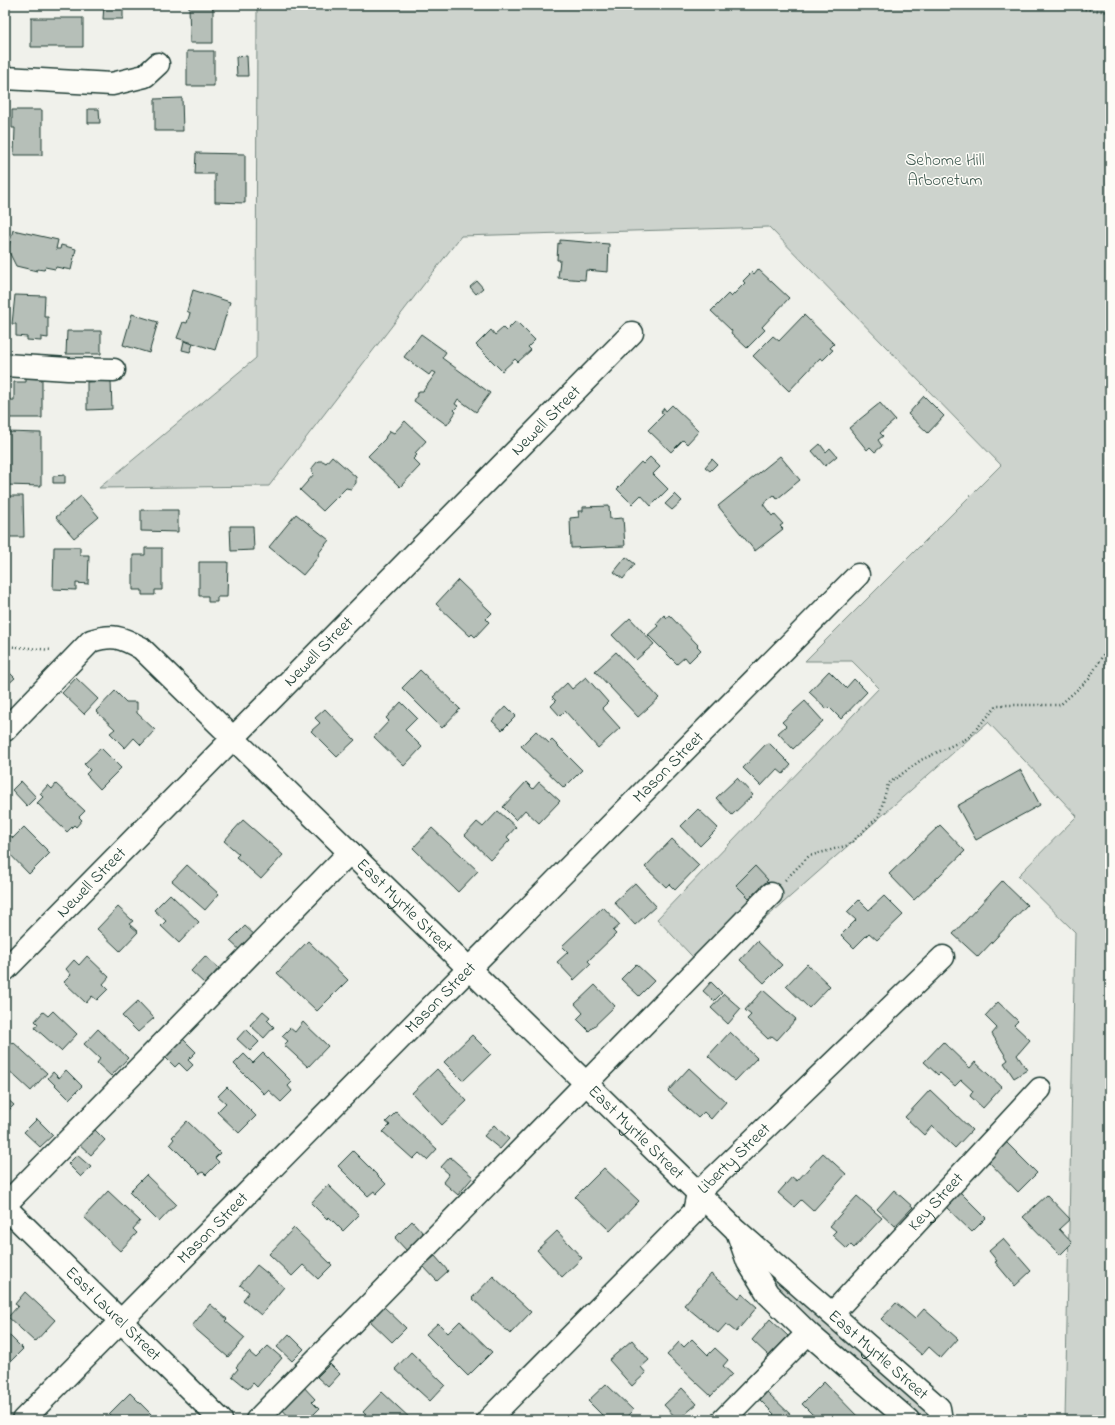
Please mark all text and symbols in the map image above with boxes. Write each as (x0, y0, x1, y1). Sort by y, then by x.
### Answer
park label: Sehome Hill Arboretum (905, 148, 985, 193)
street label: Newell Street (505, 379, 587, 462)
street label: Newell Street (278, 610, 360, 693)
street label: Mason Street (627, 725, 710, 809)
street label: Newell Street (51, 841, 132, 923)
street label: East Myrtle Street (351, 853, 459, 959)
street label: Mason Street (399, 956, 482, 1039)
street label: East Myrtle Street (582, 1079, 690, 1186)
street label: Liberty Street (692, 1117, 776, 1200)
street label: Key Street (902, 1166, 970, 1237)
street label: Mason Street (171, 1186, 254, 1270)
street label: East Laurel Street (60, 1261, 167, 1367)
street label: East Myrtle Street (823, 1304, 934, 1406)

